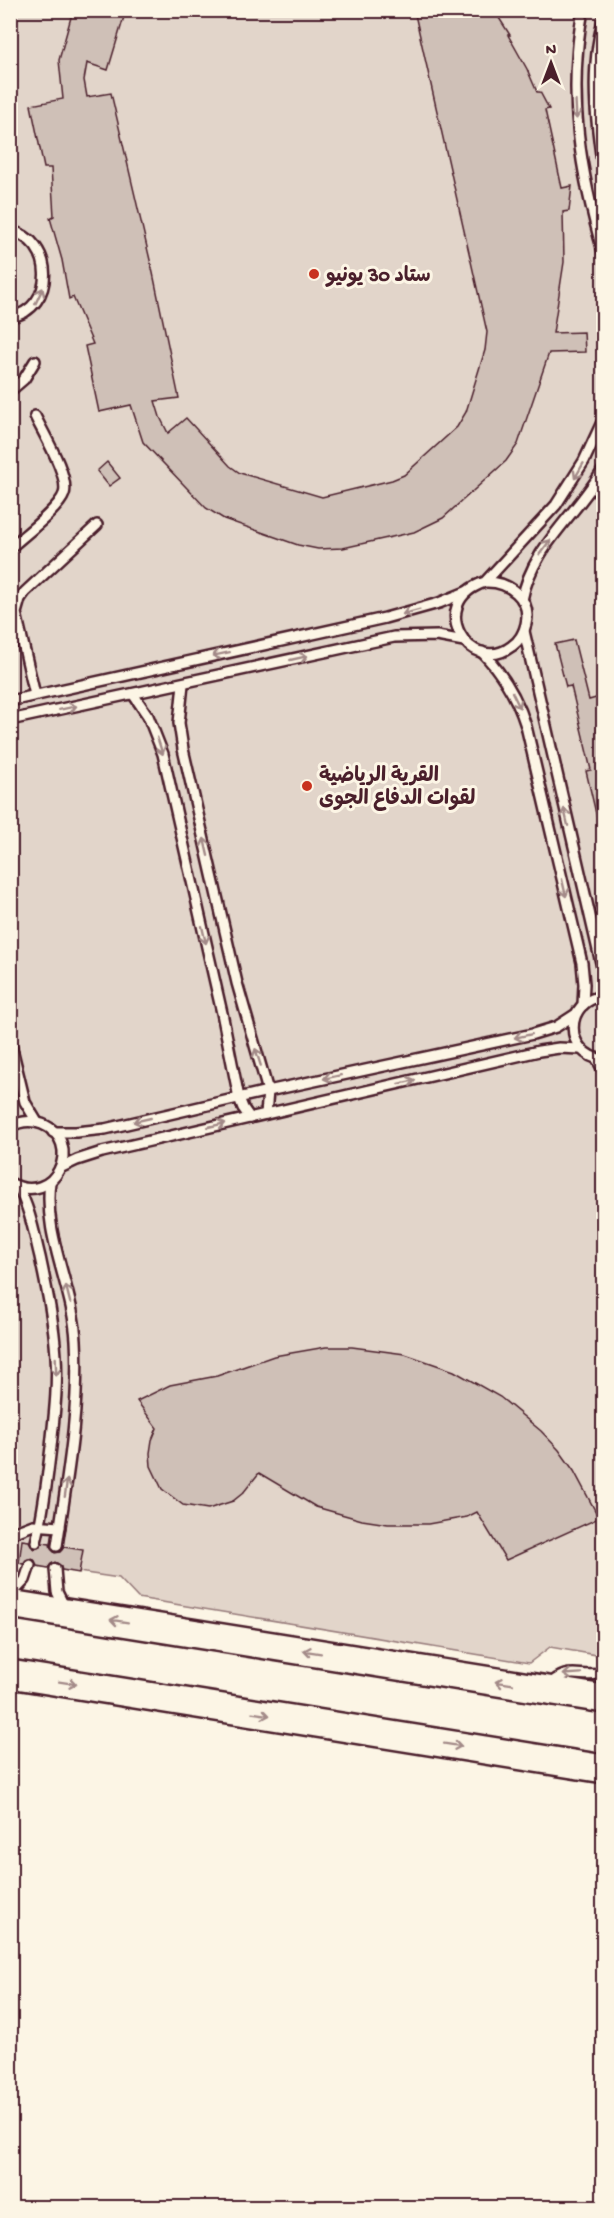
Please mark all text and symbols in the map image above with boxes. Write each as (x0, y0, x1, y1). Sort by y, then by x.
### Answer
north arrow (521, 33, 581, 93)
text: N (546, 42, 557, 61)
one-way arrow (570, 100, 581, 120)
place label: ستاد 30 يونيو (325, 265, 431, 289)
marker: ستاد 30 يونيو (307, 267, 321, 281)
one-way arrow (34, 288, 45, 306)
one-way arrow (573, 462, 585, 479)
one-way arrow (539, 539, 552, 555)
one-way arrow (402, 606, 421, 618)
one-way arrow (211, 649, 230, 661)
one-way arrow (290, 651, 309, 663)
one-way arrow (510, 690, 522, 708)
one-way arrow (57, 702, 77, 713)
one-way arrow (155, 736, 166, 755)
place label: القرية الرياضية لقوات الدفاع الجوى (319, 765, 475, 812)
marker: القرية الرياضية لقوات الدفاع الجوى (300, 779, 314, 793)
one-way arrow (560, 807, 572, 826)
one-way arrow (200, 838, 211, 858)
one-way arrow (559, 878, 571, 897)
one-way arrow (199, 926, 211, 945)
one-way arrow (513, 1031, 532, 1043)
one-way arrow (252, 1048, 263, 1067)
one-way arrow (323, 1072, 342, 1083)
one-way arrow (398, 1075, 417, 1087)
one-way arrow (133, 1115, 152, 1127)
one-way arrow (208, 1119, 227, 1131)
one-way arrow (62, 1285, 74, 1304)
one-way arrow (51, 1356, 62, 1376)
one-way arrow (60, 1478, 71, 1498)
one-way arrow (110, 1615, 130, 1626)
one-way arrow (302, 1646, 322, 1657)
one-way arrow (563, 1669, 582, 1680)
one-way arrow (495, 1677, 515, 1688)
one-way arrow (58, 1678, 78, 1689)
one-way arrow (250, 1709, 270, 1720)
one-way arrow (443, 1740, 463, 1751)

